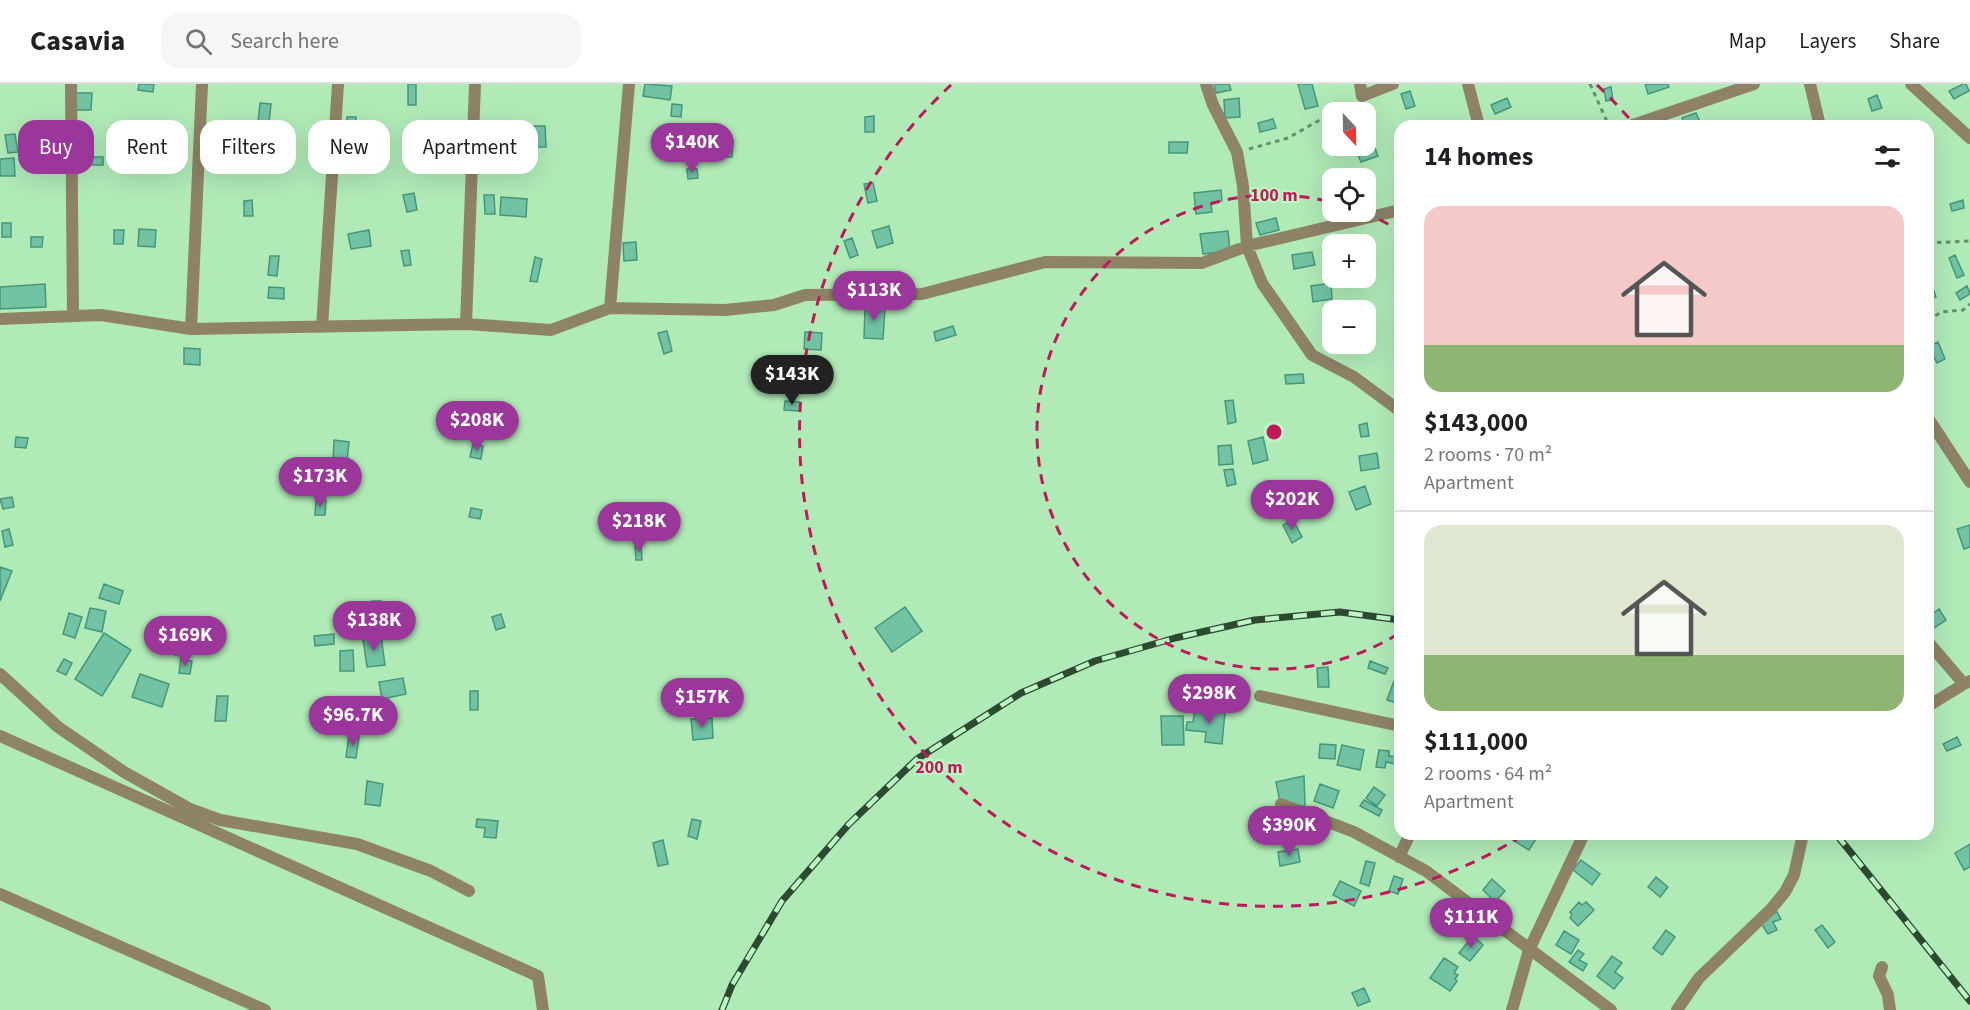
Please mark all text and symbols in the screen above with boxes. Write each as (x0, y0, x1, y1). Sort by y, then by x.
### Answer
search box (161, 14, 581, 68)
text: Casavia (30, 21, 125, 61)
icon: search (182, 25, 215, 58)
text: Search here (230, 25, 339, 57)
text: Map (1729, 26, 1766, 56)
text: Layers (1799, 26, 1856, 56)
text: Share (1889, 26, 1940, 56)
north arrow (1322, 102, 1376, 156)
map controls (1322, 102, 1376, 354)
chip: Buy (18, 120, 94, 174)
chip: Rent (106, 120, 188, 174)
chip: Filters (200, 120, 296, 174)
chip: New (308, 120, 390, 174)
chip: Apartment (402, 120, 538, 174)
pin: $140K (650, 123, 734, 174)
text: $140K (665, 128, 719, 156)
text: 14 homes (1424, 138, 1533, 175)
icon: filters (1871, 140, 1904, 173)
button: locate (1322, 168, 1376, 222)
text: 100 m (1250, 183, 1298, 208)
button: + (1322, 234, 1376, 288)
icon: home (1610, 245, 1718, 353)
pin: $113K (832, 271, 916, 322)
text: $113K (847, 276, 901, 304)
button: − (1322, 300, 1376, 354)
pin: $143K (750, 355, 834, 406)
text: $143K (765, 360, 819, 388)
pin: $208K (435, 401, 519, 452)
text: $143,000 (1424, 404, 1528, 441)
text: $208K (450, 406, 504, 434)
centre of rings (1264, 422, 1284, 442)
text: 2 rooms · 70 m² (1424, 441, 1552, 469)
pin: $173K (278, 457, 362, 508)
text: $173K (293, 462, 347, 490)
text: Apartment (1424, 469, 1514, 497)
pin: $202K (1250, 480, 1334, 531)
text: $202K (1265, 485, 1319, 513)
pin: $218K (597, 502, 681, 553)
text: $218K (612, 507, 666, 535)
icon: home (1610, 564, 1718, 672)
pin: $138K (332, 601, 416, 652)
text: $138K (347, 606, 401, 634)
pin: $169K (143, 616, 227, 667)
text: $169K (158, 621, 212, 649)
pin: $298K (1167, 674, 1251, 725)
pin: $157K (660, 678, 744, 729)
text: $298K (1182, 679, 1236, 707)
text: $157K (675, 683, 729, 711)
pin: $96.7K (304, 696, 402, 747)
text: $96.7K (323, 701, 383, 729)
text: $111,000 (1424, 723, 1528, 760)
text: 200 m (915, 755, 963, 780)
text: 2 rooms · 64 m² (1424, 760, 1552, 788)
text: Apartment (1424, 788, 1514, 816)
pin: $390K (1247, 806, 1331, 857)
text: $390K (1262, 811, 1316, 839)
pin: $111K (1429, 898, 1513, 949)
text: $111K (1444, 903, 1498, 931)

